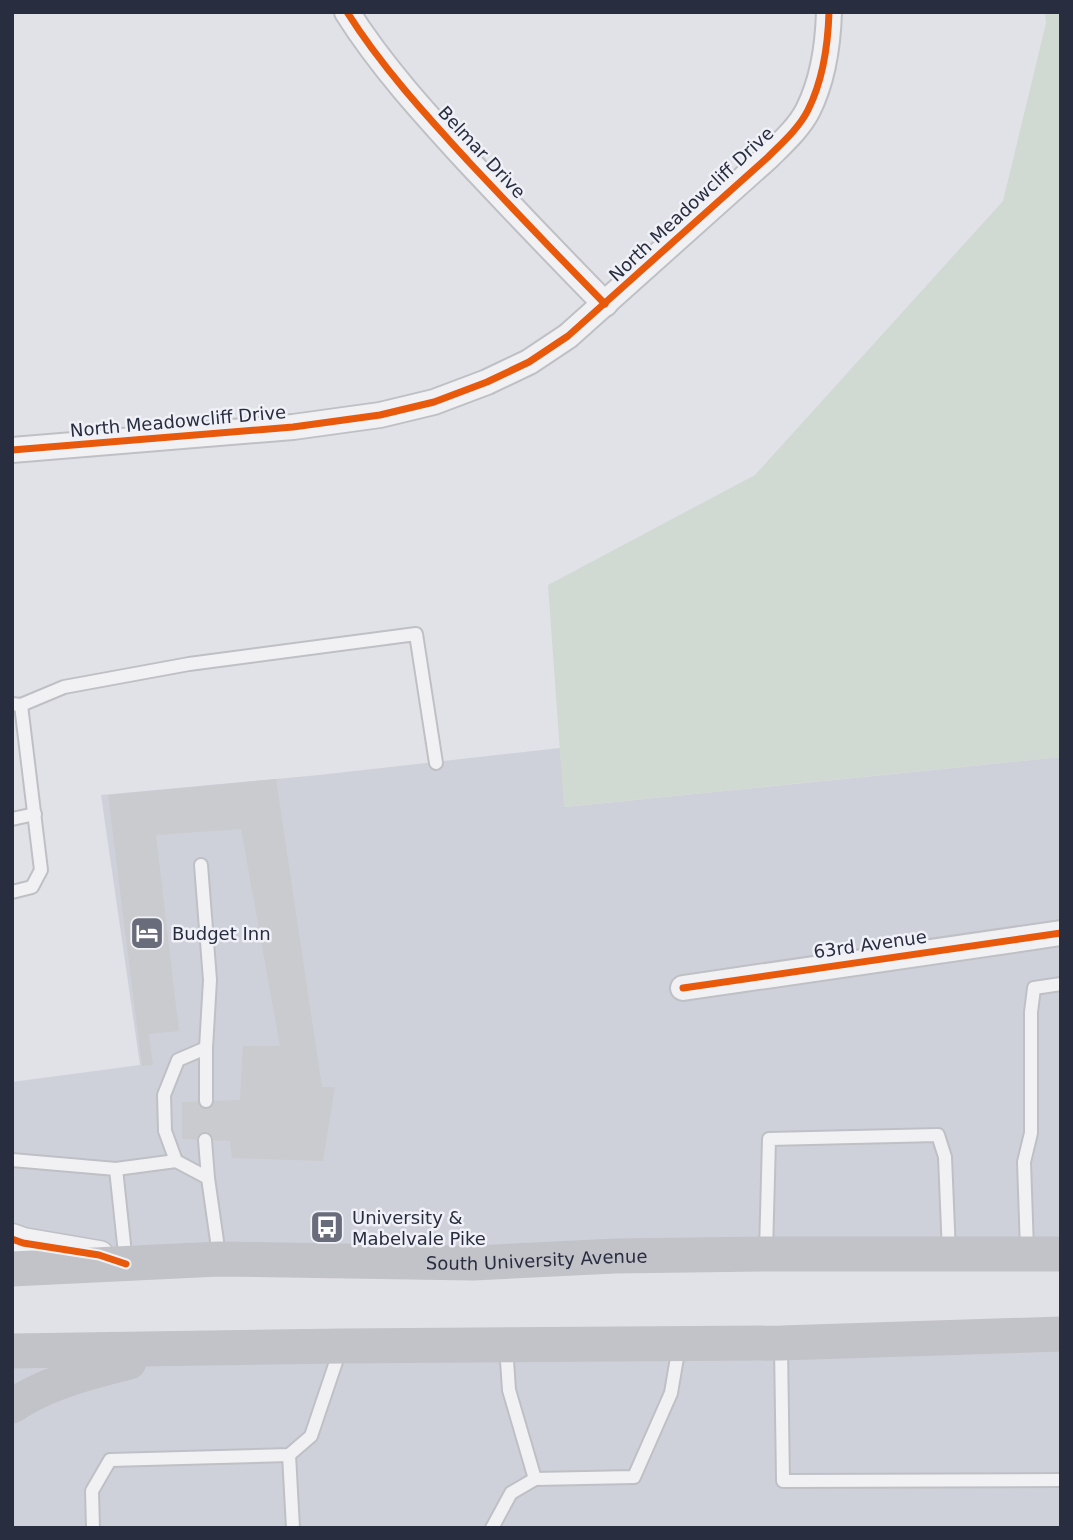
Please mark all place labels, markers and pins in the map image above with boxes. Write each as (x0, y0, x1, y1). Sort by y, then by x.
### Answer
hotel icon: Budget Inn (128, 914, 166, 952)
place label: Budget Inn (172, 923, 271, 944)
place label: University & Mabelvale Pike (352, 1207, 486, 1249)
bus stop icon: University & Mabelvale Pike (308, 1208, 346, 1246)

